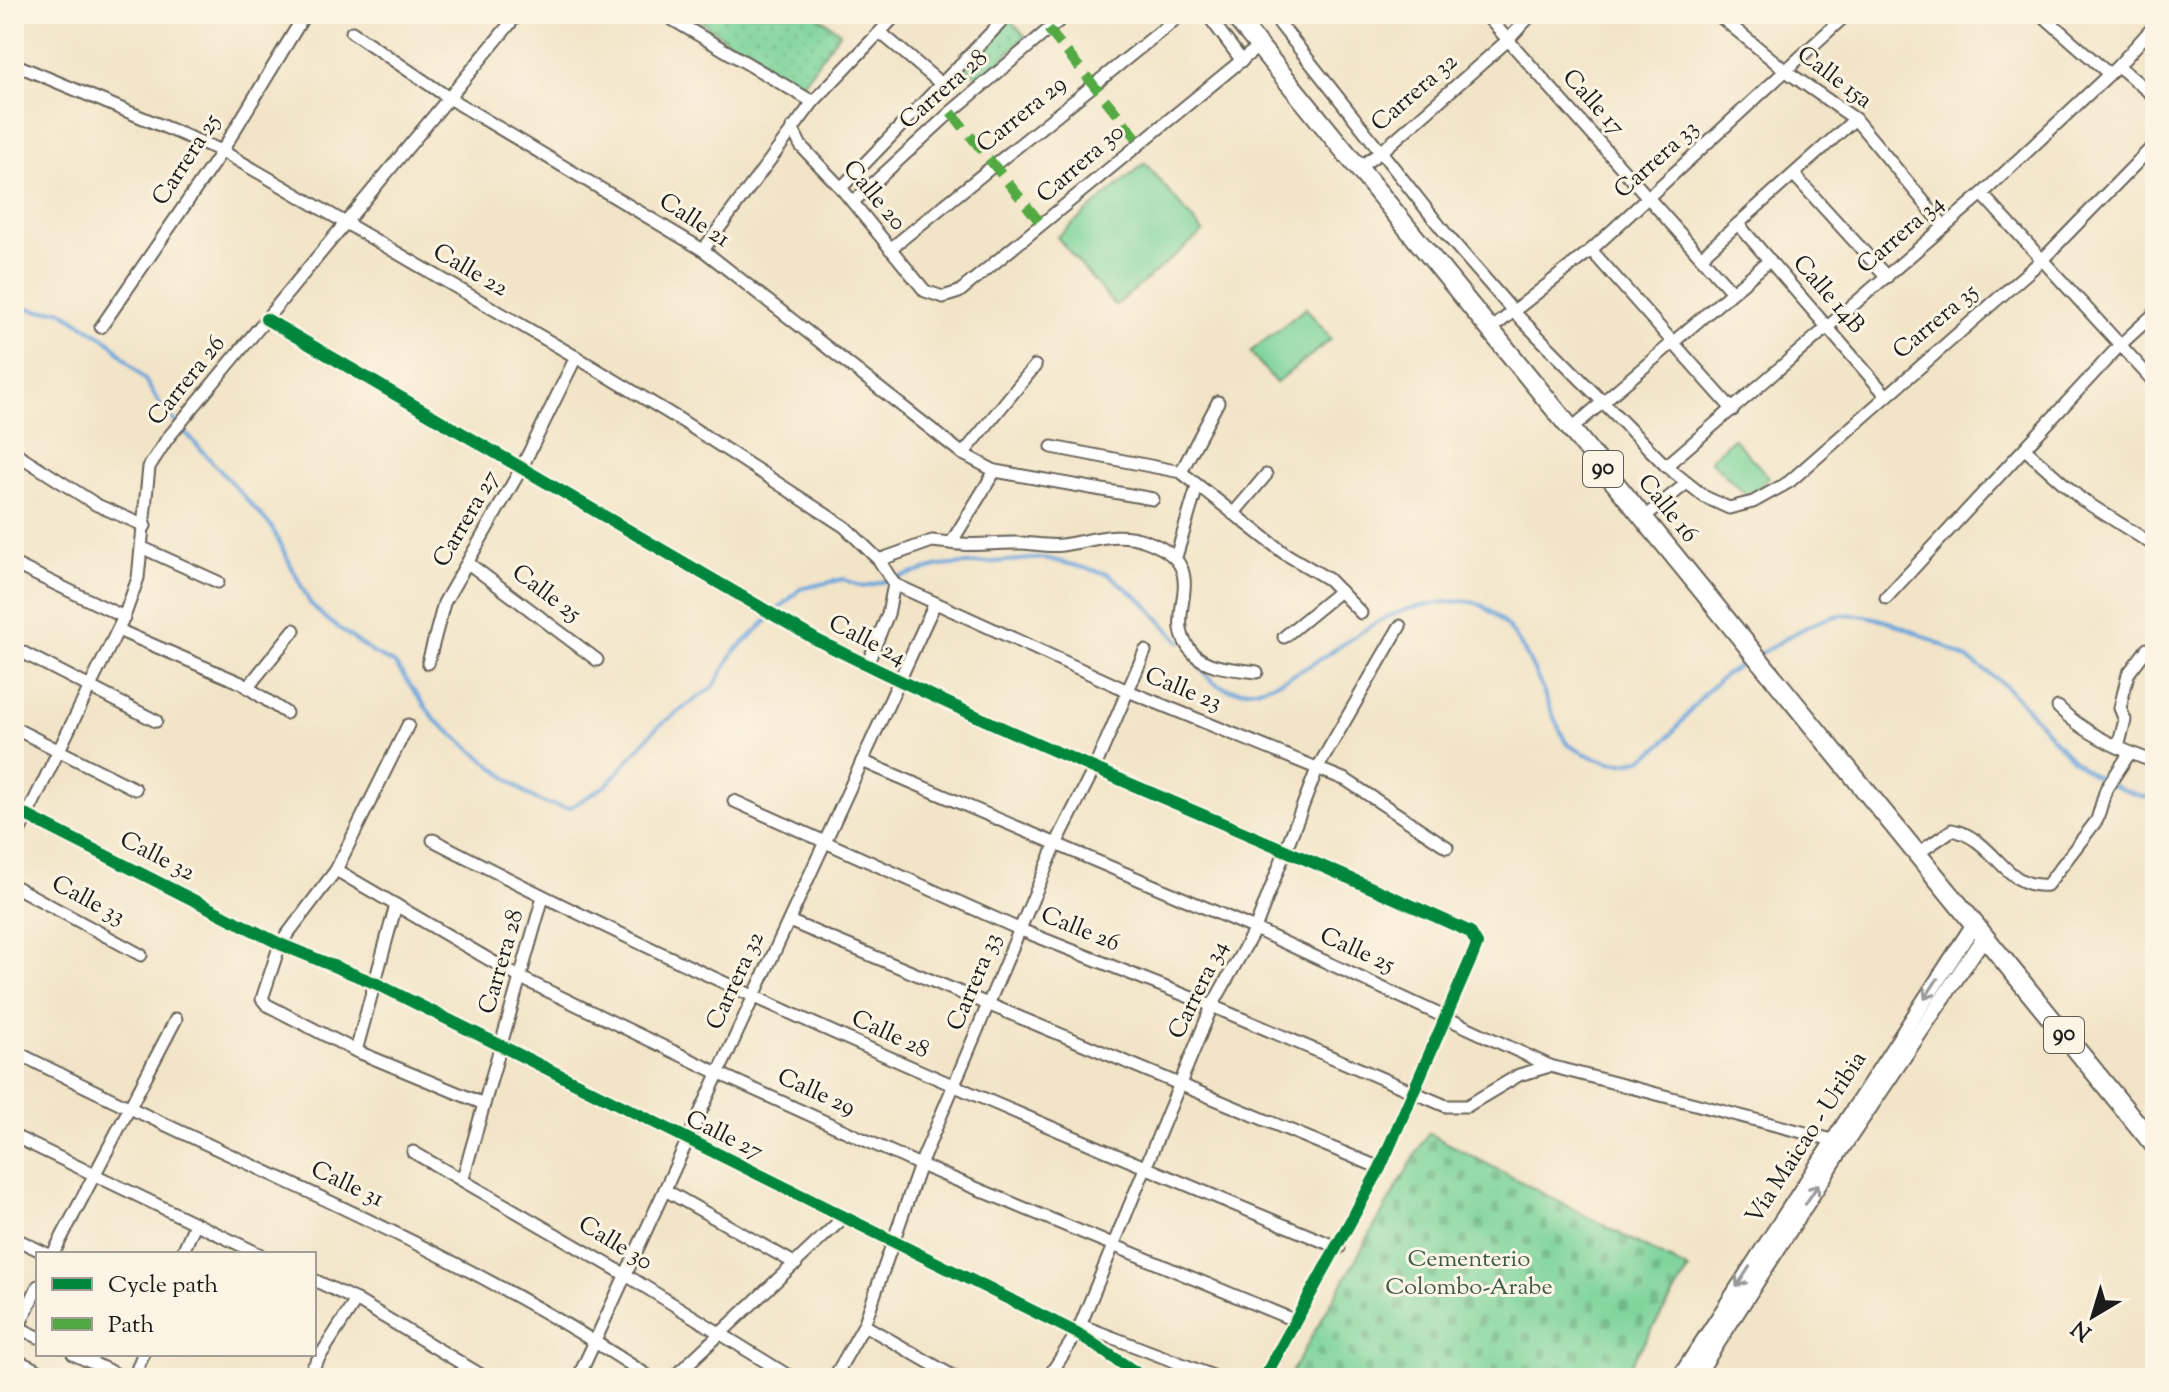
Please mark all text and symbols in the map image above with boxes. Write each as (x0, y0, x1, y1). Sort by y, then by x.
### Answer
street label: Calle 15a (1789, 38, 1879, 118)
street label: Carrera 28 (892, 42, 996, 138)
street label: Carrera 32 (1364, 46, 1466, 140)
street label: Calle 17 (1554, 62, 1632, 144)
street label: Carrera 29 (970, 68, 1074, 162)
street label: Carrera 25 (145, 107, 229, 213)
street label: Carrera 33 (1607, 113, 1707, 207)
street label: Carrera 30 (1030, 116, 1132, 212)
street label: Calle 20 (834, 153, 914, 239)
street label: Calle 21 (652, 185, 736, 257)
street label: Carrera 34 (1850, 187, 1952, 283)
street label: Calle 22 (426, 236, 514, 306)
street label: Calle 14B (1784, 248, 1872, 342)
street label: Carrera 35 (1886, 276, 1986, 368)
street label: Carrera 26 (140, 329, 234, 433)
road number: 90 (1583, 451, 1623, 487)
street label: Carrera 27 (425, 464, 509, 574)
street label: Calle 16 (1629, 467, 1705, 551)
street label: Calle 25 (504, 557, 588, 631)
street label: Calle 24 (822, 607, 912, 675)
street label: Calle 23 (1139, 659, 1227, 721)
street label: Calle 32 (113, 824, 201, 890)
street label: Calle 33 (45, 867, 131, 935)
street label: Calle 26 (1035, 899, 1125, 961)
street label: Carrera 28 (471, 906, 533, 1018)
street label: Calle 25 (1314, 919, 1400, 983)
street label: Carrera 32 (698, 926, 774, 1036)
street label: Carrera 33 (939, 928, 1011, 1036)
street label: Carrera 34 (1161, 935, 1237, 1045)
one-way arrow (1922, 977, 1939, 999)
street label: Calle 28 (845, 1002, 935, 1068)
road number: 90 (2044, 1017, 2084, 1053)
street label: Vía Maicao - Uribia (1738, 1045, 1876, 1231)
street label: Calle 29 (771, 1061, 861, 1125)
street label: Calle 27 (679, 1103, 769, 1169)
street label: Calle 31 (305, 1153, 389, 1217)
one-way arrow (1804, 1184, 1821, 1206)
street label: Calle 30 (571, 1208, 659, 1280)
park label: Cementerio Colombo-Arabe (1385, 1243, 1553, 1305)
legend (36, 1252, 316, 1356)
one-way arrow (1735, 1265, 1751, 1288)
text: Cycle path (108, 1269, 218, 1303)
north arrow (2053, 1276, 2133, 1356)
text: Path (108, 1309, 154, 1343)
text: N (2065, 1311, 2099, 1347)

